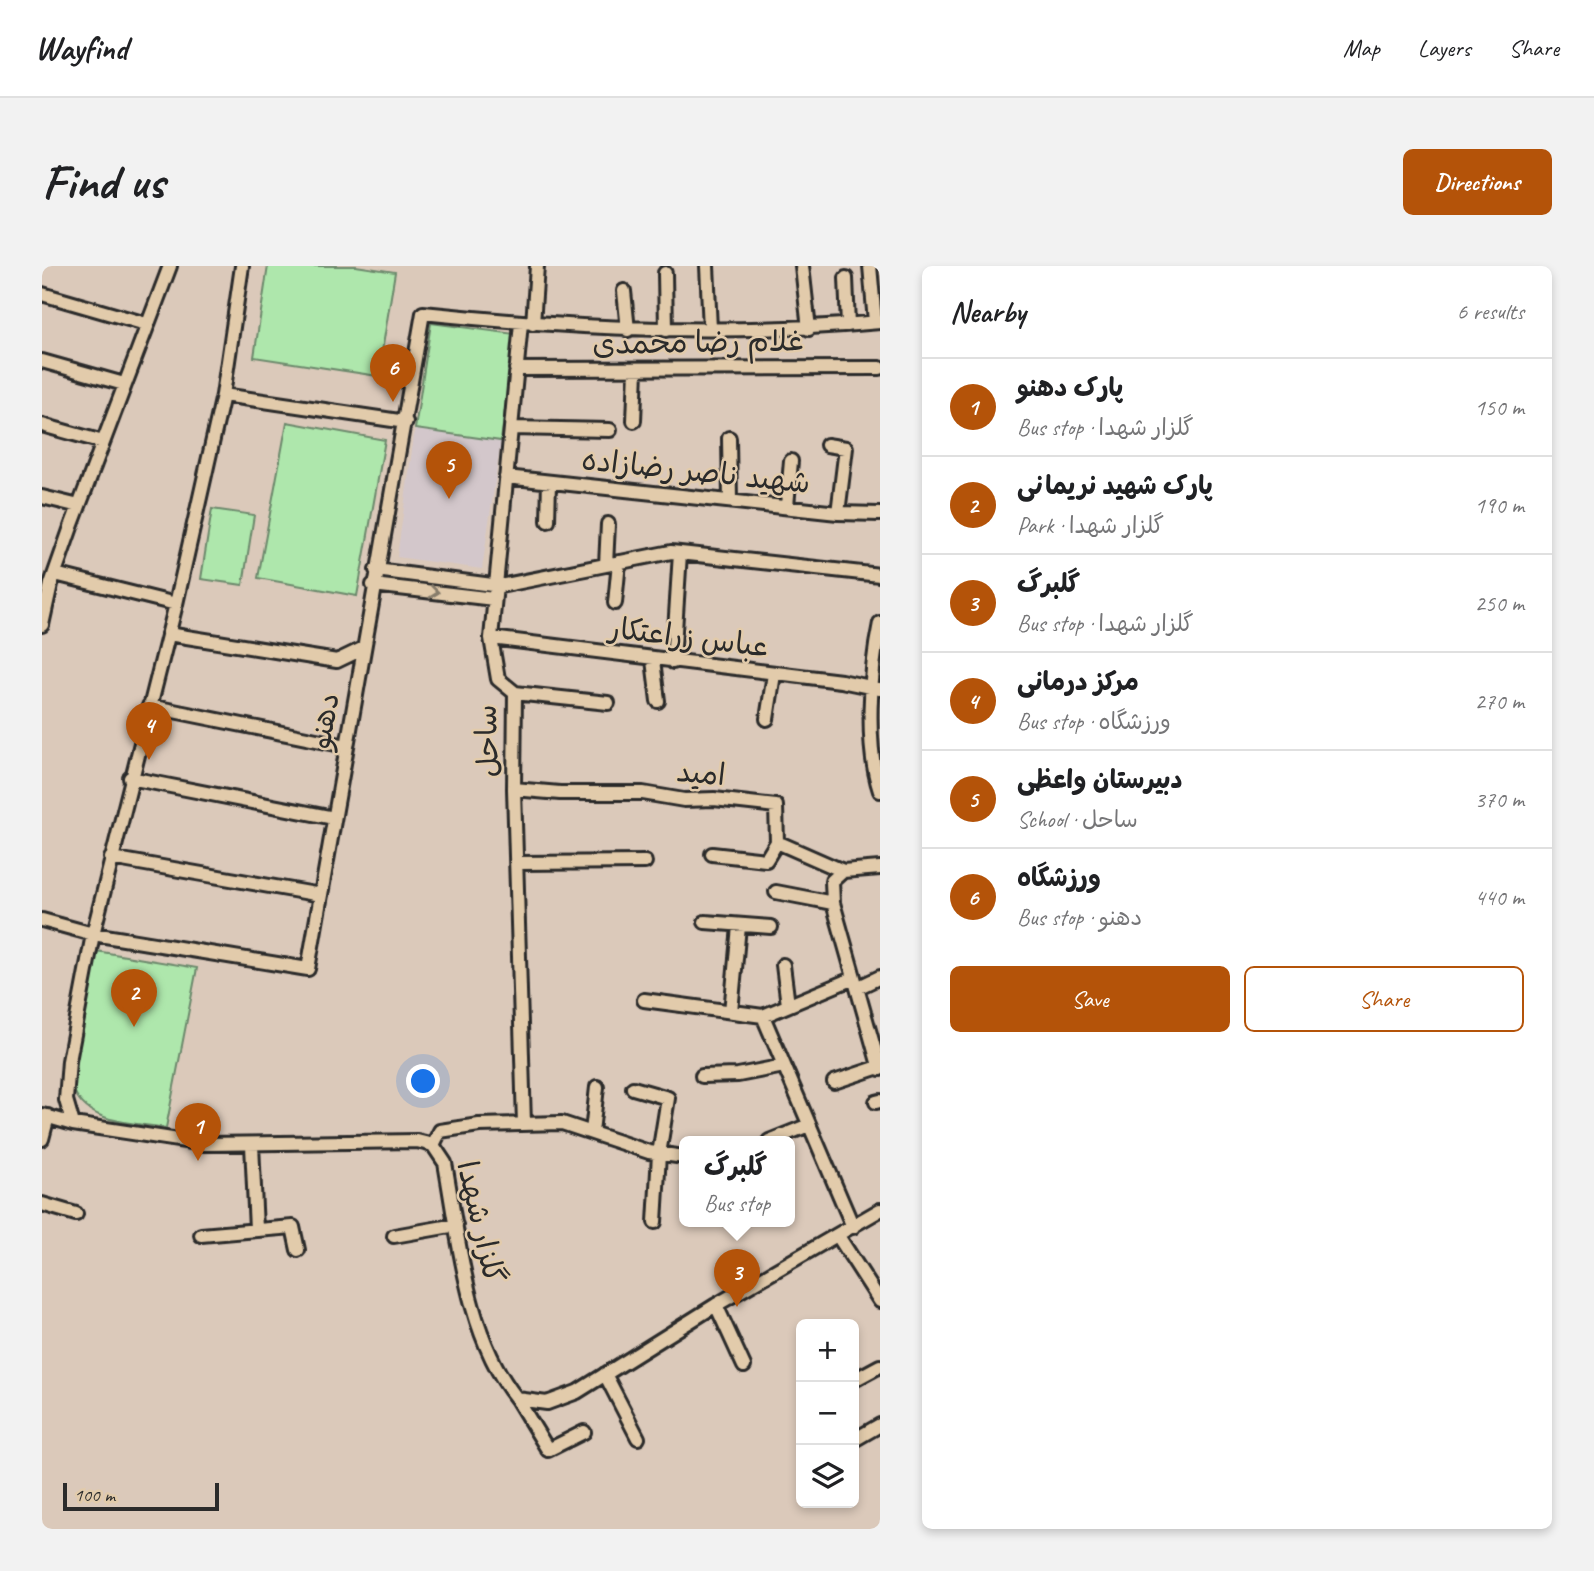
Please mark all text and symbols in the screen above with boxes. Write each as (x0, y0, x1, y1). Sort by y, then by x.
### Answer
text: Wayfind (35, 27, 128, 69)
text: Map (1343, 33, 1380, 63)
text: Layers (1418, 33, 1471, 63)
text: Share (1509, 33, 1559, 63)
button: Directions (1403, 149, 1552, 215)
text: Find us (42, 151, 164, 213)
text: Nearby (950, 293, 1026, 331)
text: 6 results (1457, 297, 1524, 326)
street label: غلام رضا محمدی (592, 321, 804, 366)
pin: 6 (370, 344, 416, 402)
text: پارک دهنو (1017, 371, 1123, 404)
text: 1 (968, 393, 978, 422)
text: 150 m (1475, 393, 1524, 422)
text: Bus stop · گلزار شهدا (1017, 413, 1194, 442)
street label: شهید ناصر رضازاده (580, 440, 812, 502)
pin: 5 (426, 441, 472, 499)
text: پارک شهید نریمانی (1017, 469, 1213, 502)
text: 2 (968, 491, 978, 520)
text: 190 m (1475, 491, 1524, 520)
text: Park · گلزار شهدا (1017, 511, 1164, 540)
text: گلبرگ (1017, 567, 1080, 600)
one-way arrow (428, 584, 440, 599)
text: 3 (968, 589, 978, 618)
text: 250 m (1475, 589, 1524, 618)
street label: عباس زراعتکار (605, 608, 771, 666)
text: Bus stop · گلزار شهدا (1017, 609, 1194, 638)
text: مرکز درمانی (1017, 665, 1139, 698)
text: 4 (968, 687, 978, 716)
text: 270 m (1475, 687, 1524, 716)
street label: دهنو (300, 690, 349, 755)
pin: 4 (126, 702, 172, 760)
street label: ساحل (467, 704, 507, 778)
text: Bus stop · ورزشگاه (1017, 707, 1171, 736)
street label: امید (675, 752, 727, 794)
text: دبیرستان واعظی (1017, 763, 1183, 796)
text: 5 (968, 785, 978, 814)
text: 370 m (1475, 785, 1524, 814)
text: School · ساحل (1017, 805, 1138, 834)
text: ورزشگاه (1017, 861, 1101, 894)
text: 6 (968, 883, 978, 912)
text: 440 m (1475, 883, 1524, 912)
text: Bus stop · دهنو (1017, 903, 1142, 932)
button: Save (950, 966, 1230, 1032)
button: Share (1244, 966, 1524, 1032)
pin: 2 (111, 969, 157, 1027)
your location (406, 1064, 440, 1098)
pin: 1 (175, 1103, 221, 1161)
popup (679, 1136, 795, 1227)
text: گلبرگ (704, 1150, 767, 1183)
street label: گلزار شهدا (449, 1157, 513, 1287)
text: Bus stop (704, 1189, 770, 1218)
pin: 3 (714, 1249, 760, 1307)
map controls (796, 1319, 859, 1508)
button: + (796, 1319, 859, 1382)
button: − (796, 1382, 859, 1445)
button: layers (796, 1445, 859, 1508)
scale bar (63, 1480, 219, 1512)
text: 100 m (74, 1483, 115, 1507)

